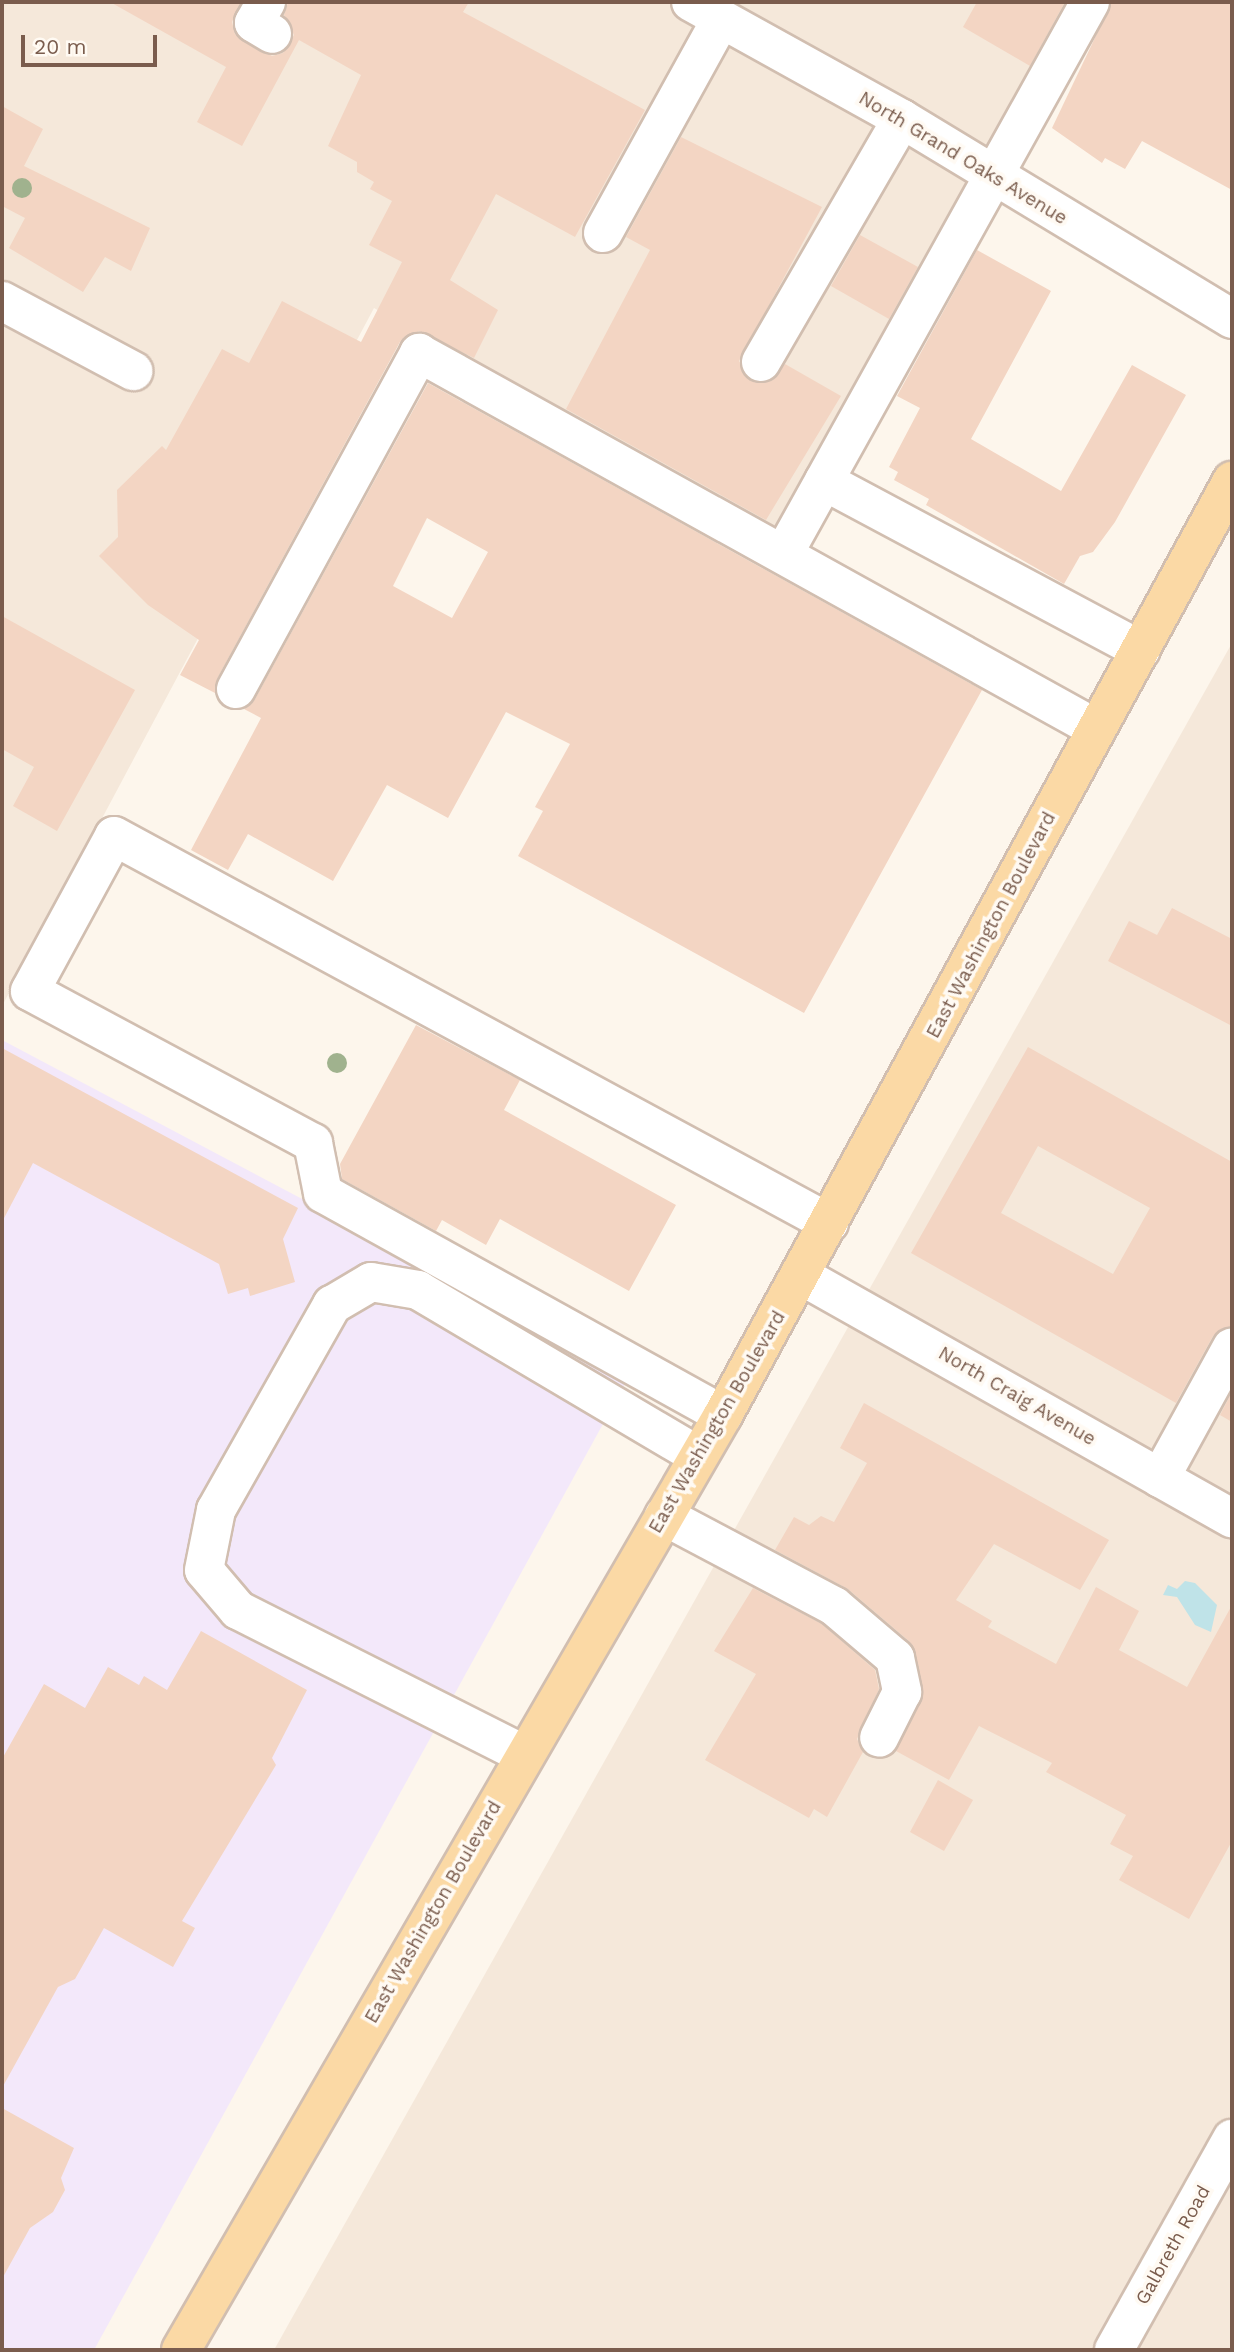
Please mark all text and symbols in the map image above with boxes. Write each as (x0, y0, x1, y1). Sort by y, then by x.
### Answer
scale bar (24, 21, 161, 65)
text: 20 m (34, 34, 86, 59)
street label: North Grand Oaks Avenue (854, 86, 1072, 230)
street label: East Washington Boulevard (921, 808, 1061, 1042)
street label: East Washington Boulevard (644, 1306, 790, 1538)
street label: North Craig Avenue (934, 1341, 1100, 1451)
street label: East Washington Boulevard (360, 1796, 506, 2028)
street label: Galbreth Road (1131, 2181, 1215, 2309)

